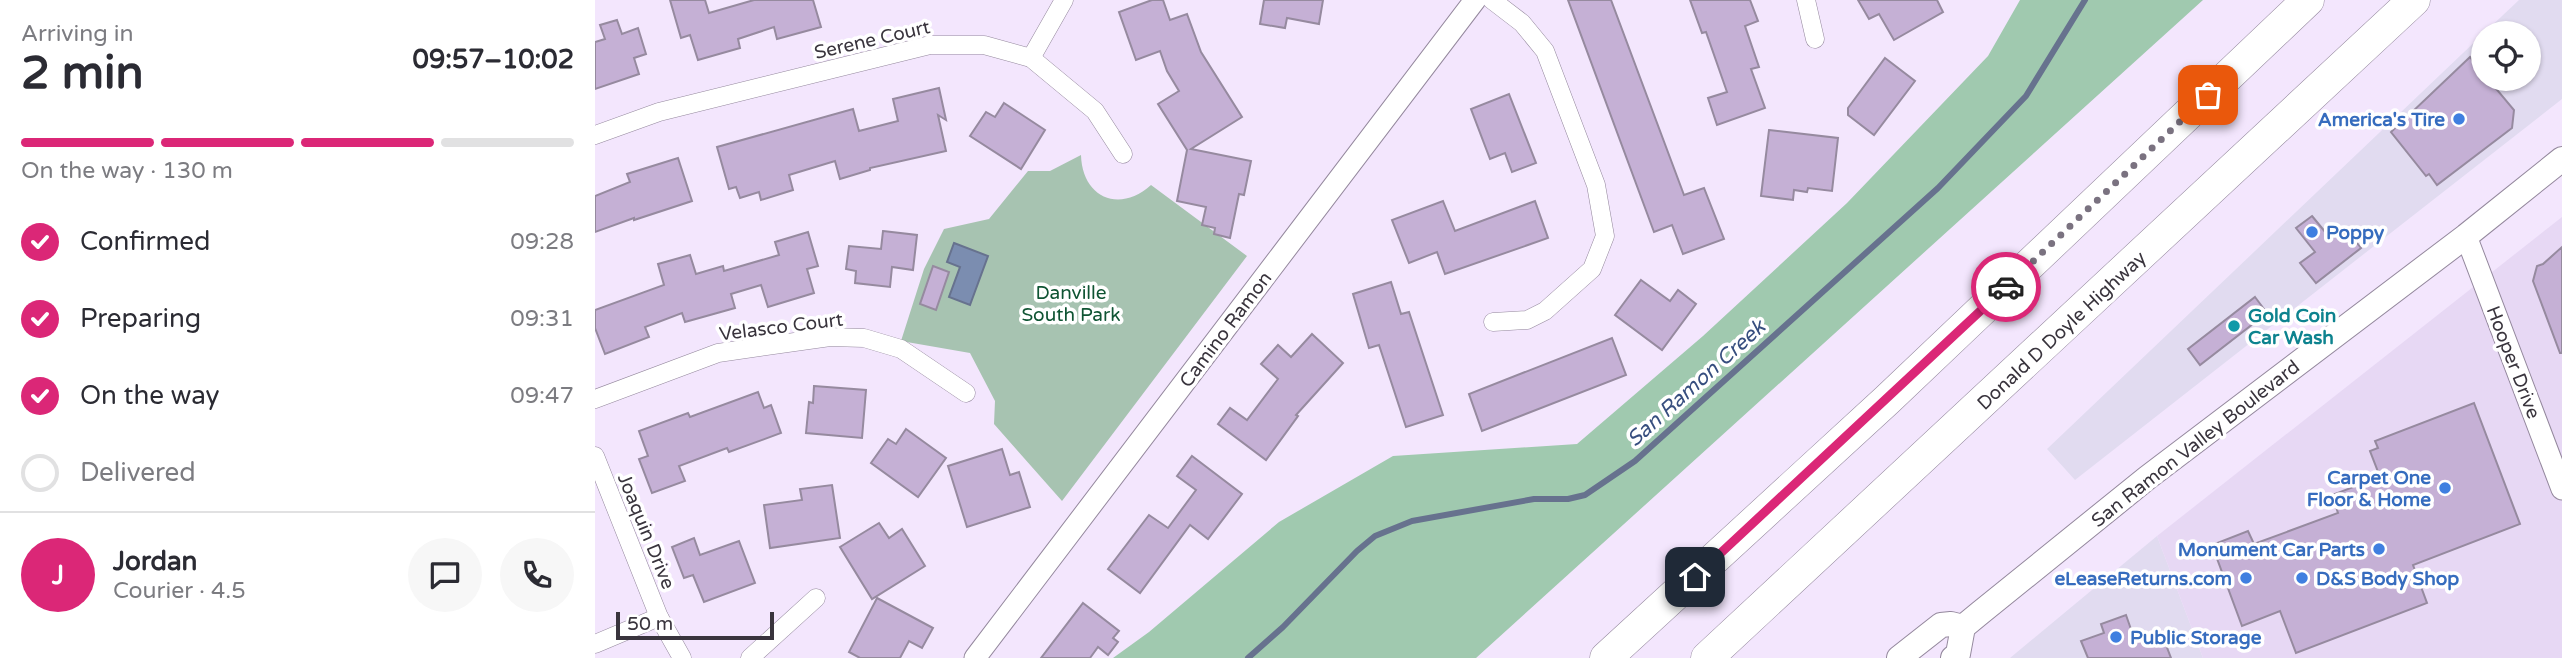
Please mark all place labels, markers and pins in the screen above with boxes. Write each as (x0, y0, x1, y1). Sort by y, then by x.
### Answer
pin (2178, 65, 2238, 125)
place label: America's Tire (2318, 109, 2445, 131)
marker: America's Tire (2451, 111, 2467, 127)
place label: Poppy (2326, 222, 2385, 245)
marker: Poppy (2304, 224, 2320, 240)
place label: Gold Coin Car Wash (2248, 305, 2336, 349)
marker: Gold Coin Car Wash (2226, 318, 2242, 334)
place label: Carpet One Floor & Home (2307, 467, 2431, 511)
marker: Carpet One Floor & Home (2437, 480, 2453, 496)
place label: Monument Car Parts (2178, 539, 2365, 561)
marker: Monument Car Parts (2371, 541, 2387, 557)
pin (1665, 547, 1725, 607)
place label: eLeaseReturns.com (2055, 568, 2232, 590)
place label: D&S Body Shop (2316, 568, 2459, 591)
marker: eLeaseReturns.com (2238, 570, 2254, 586)
marker: D&S Body Shop (2294, 570, 2310, 586)
place label: Public Storage (2130, 627, 2262, 650)
marker: Public Storage (2108, 629, 2124, 645)

